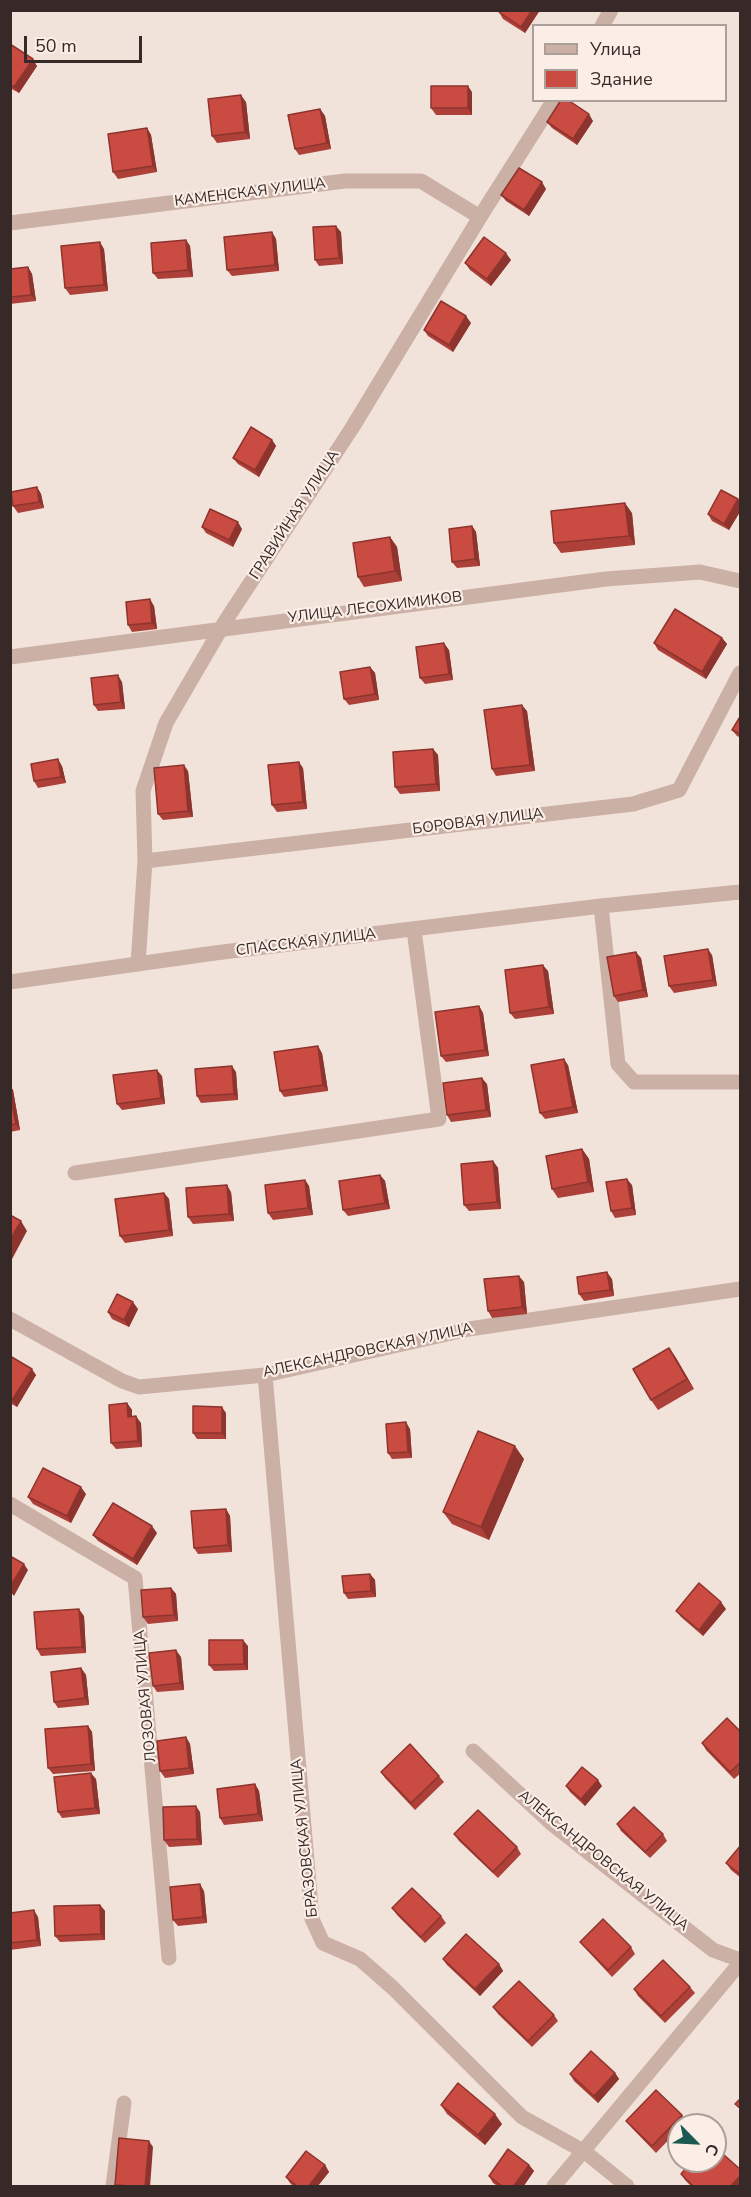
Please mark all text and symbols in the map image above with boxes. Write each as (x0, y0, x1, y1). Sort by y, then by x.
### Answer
scale bar (27, 24, 146, 62)
legend (532, 24, 727, 102)
text: 50 m (35, 34, 77, 58)
text: Улица (590, 37, 641, 61)
text: Здание (590, 67, 653, 91)
street label: КАМЕНСКАЯ УЛИЦА (173, 175, 327, 211)
street label: ГРАВИЙНАЯ УЛИЦА (246, 447, 344, 583)
street label: УЛИЦА ЛЕСОХИМИКОВ (287, 588, 463, 628)
street label: БОРОВАЯ УЛИЦА (412, 805, 544, 839)
street label: СПАССКАЯ УЛИЦА (235, 925, 377, 961)
street label: АЛЕКСАНДРОВСКАЯ УЛИЦА (261, 1320, 475, 1382)
street label: ЛОЗОВАЯ УЛИЦА (131, 1629, 161, 1763)
street label: БРАЗОВСКАЯ УЛИЦА (288, 1758, 322, 1918)
street label: АЛЕКСАНДРОВСКАЯ УЛИЦА (514, 1787, 692, 1935)
north arrow (667, 2113, 727, 2173)
text: С (699, 2140, 724, 2159)

